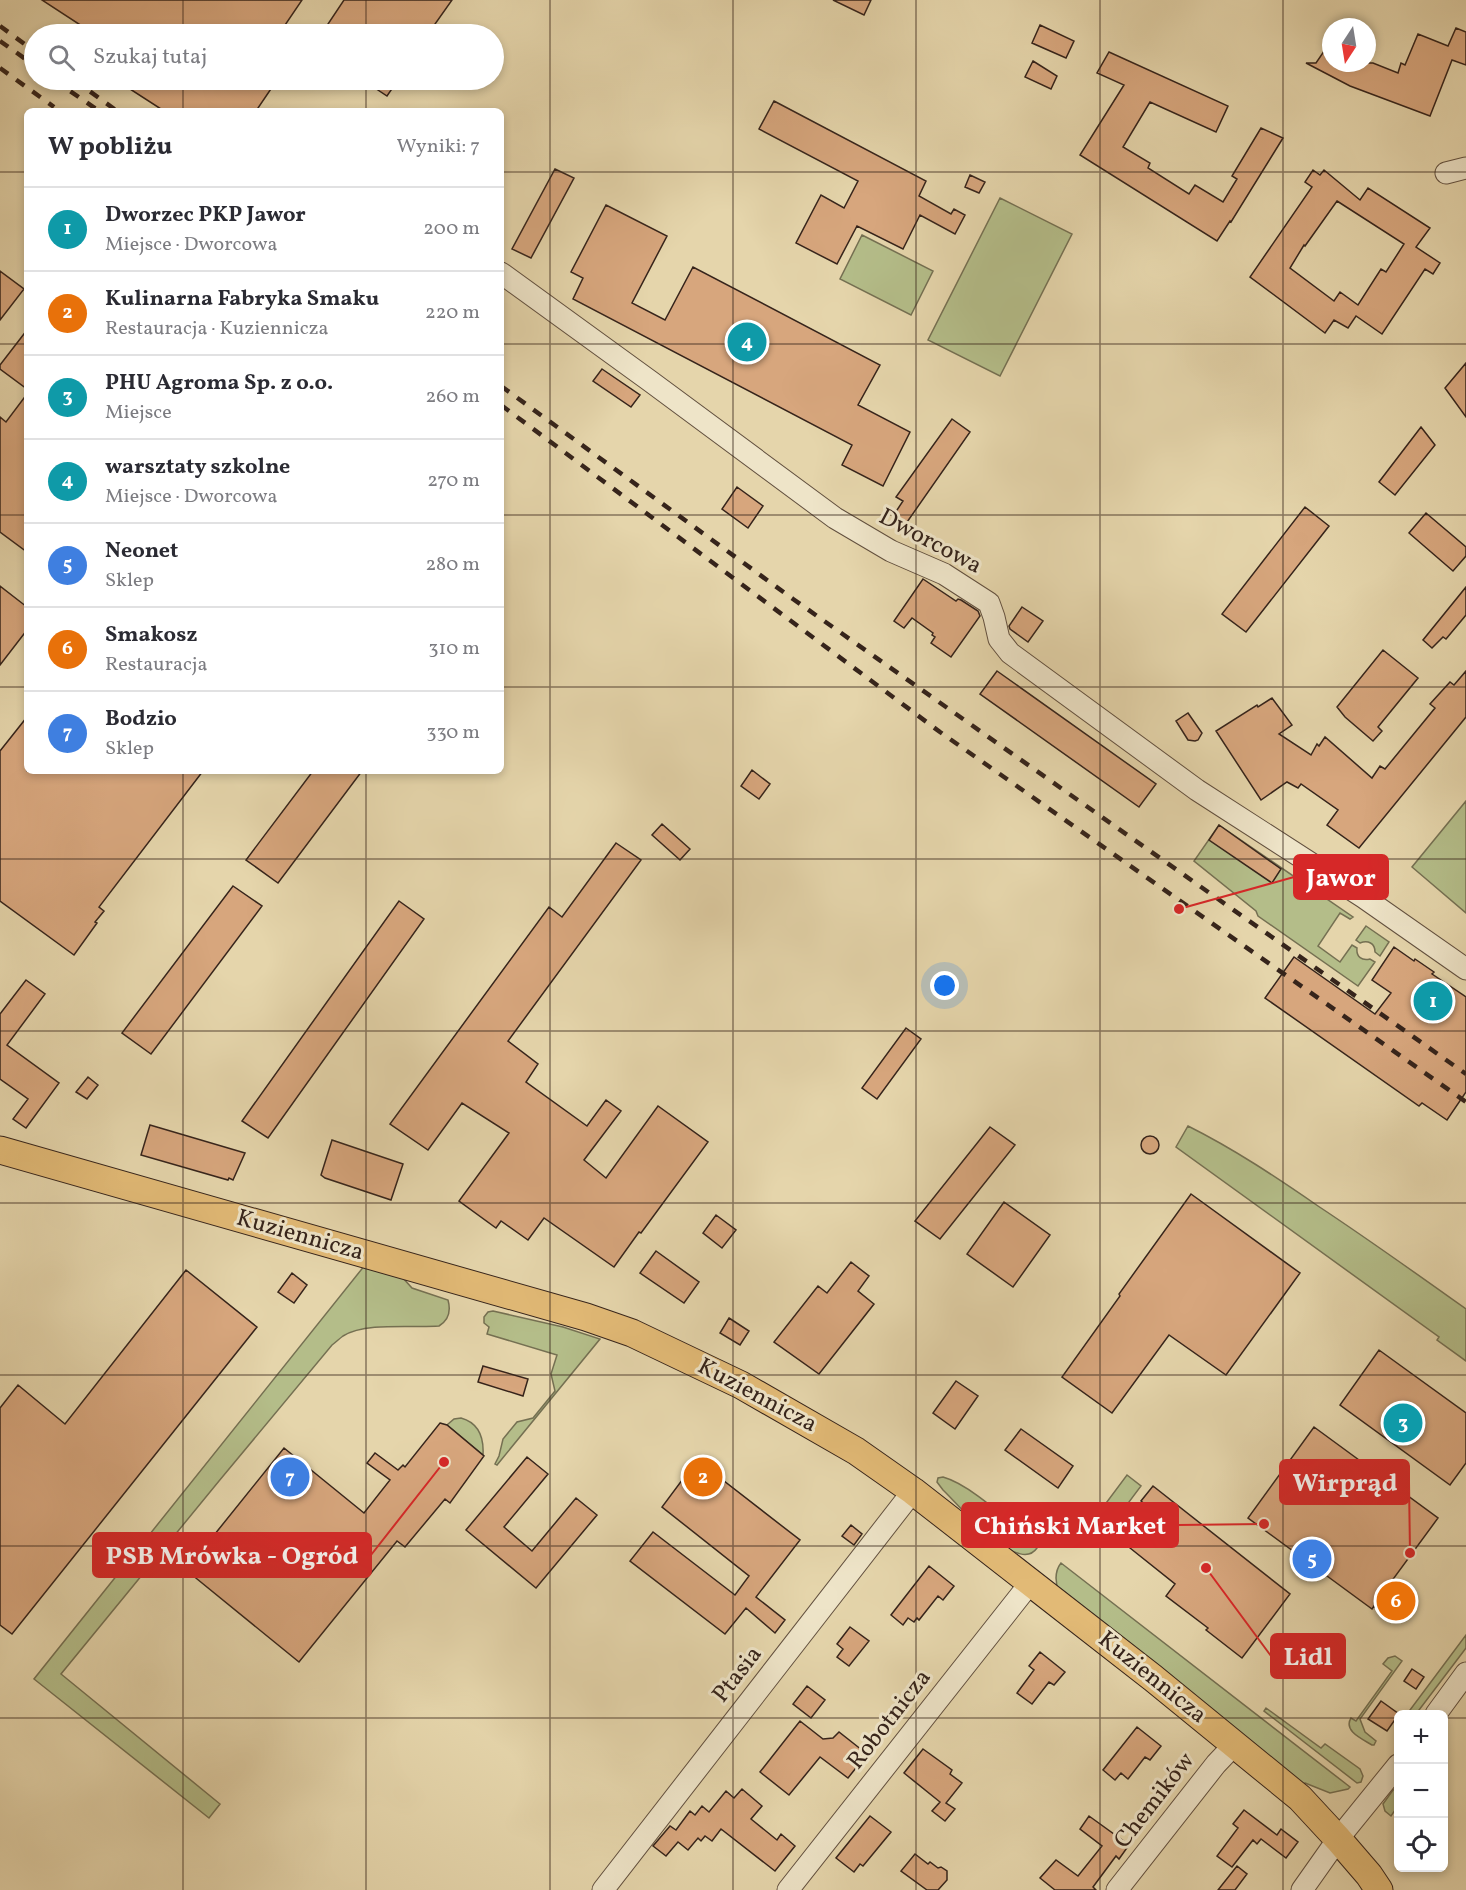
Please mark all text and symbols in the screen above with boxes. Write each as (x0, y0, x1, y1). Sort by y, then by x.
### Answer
north arrow (1322, 18, 1376, 72)
search box (24, 24, 504, 90)
icon: search (45, 41, 78, 74)
text: Szukaj tutaj (93, 42, 207, 73)
text: W pobliżu (48, 129, 172, 165)
text: Wyniki: 7 (397, 133, 480, 161)
text: Dworzec PKP Jawor (105, 200, 306, 231)
text: 1 (63, 215, 72, 243)
text: 200 m (423, 215, 480, 243)
text: Miejsce · Dworcowa (105, 231, 277, 259)
text: Kulinarna Fabryka Smaku (105, 284, 379, 315)
text: 2 (62, 299, 73, 327)
text: 220 m (425, 299, 480, 327)
text: Restauracja · Kuziennicza (105, 315, 329, 343)
pin: 4 (728, 320, 766, 364)
text: PHU Agroma Sp. z o.o. (105, 368, 333, 399)
text: 3 (62, 383, 73, 411)
text: 260 m (425, 383, 480, 411)
text: Miejsce (105, 399, 172, 427)
text: warsztaty szkolne (105, 452, 290, 483)
text: 4 (61, 467, 74, 495)
text: 270 m (427, 467, 480, 495)
text: Miejsce · Dworcowa (105, 483, 277, 511)
street label: Dworcowa (872, 501, 988, 583)
text: Neonet (105, 536, 178, 567)
text: 5 (63, 551, 72, 579)
text: 280 m (425, 551, 480, 579)
text: Sklep (105, 567, 154, 595)
text: Smakosz (105, 620, 198, 651)
text: 6 (62, 635, 73, 663)
text: 310 m (428, 635, 480, 663)
text: Restauracja (105, 651, 207, 679)
text: Bodzio (105, 704, 177, 735)
text: 7 (63, 719, 72, 747)
text: 330 m (426, 719, 480, 747)
text: Sklep (105, 735, 154, 763)
callout: Jawor (1294, 855, 1388, 899)
text: Jawor (1305, 861, 1376, 897)
your location (930, 971, 959, 1000)
pin: 1 (1414, 978, 1452, 1024)
street label: Kuziennicza (232, 1202, 368, 1270)
street label: Kuziennicza (691, 1350, 823, 1442)
pin: 3 (1384, 1400, 1422, 1446)
pin: 7 (270, 1454, 310, 1500)
pin: 2 (684, 1454, 722, 1500)
callout: Wirprąd (1280, 1460, 1409, 1504)
text: Wirprąd (1292, 1466, 1398, 1502)
callout: Chiński Market (962, 1503, 1178, 1547)
text: Chiński Market (974, 1509, 1166, 1545)
callout: PSB Mrówka - Ogród (93, 1533, 371, 1577)
pin: 5 (1292, 1536, 1332, 1582)
text: PSB Mrówka - Ogród (106, 1539, 359, 1575)
pin: 6 (1376, 1578, 1416, 1624)
street label: Kuziennicza (1090, 1624, 1214, 1732)
callout: Lidl (1271, 1634, 1345, 1678)
street label: Ptasia (705, 1639, 771, 1711)
text: Lidl (1283, 1640, 1333, 1676)
street label: Robotnicza (840, 1663, 940, 1777)
map controls (1394, 1710, 1448, 1872)
button: + (1394, 1710, 1448, 1764)
street label: Chemików (1107, 1745, 1204, 1856)
button: − (1394, 1764, 1448, 1818)
button: locate (1394, 1818, 1448, 1872)

